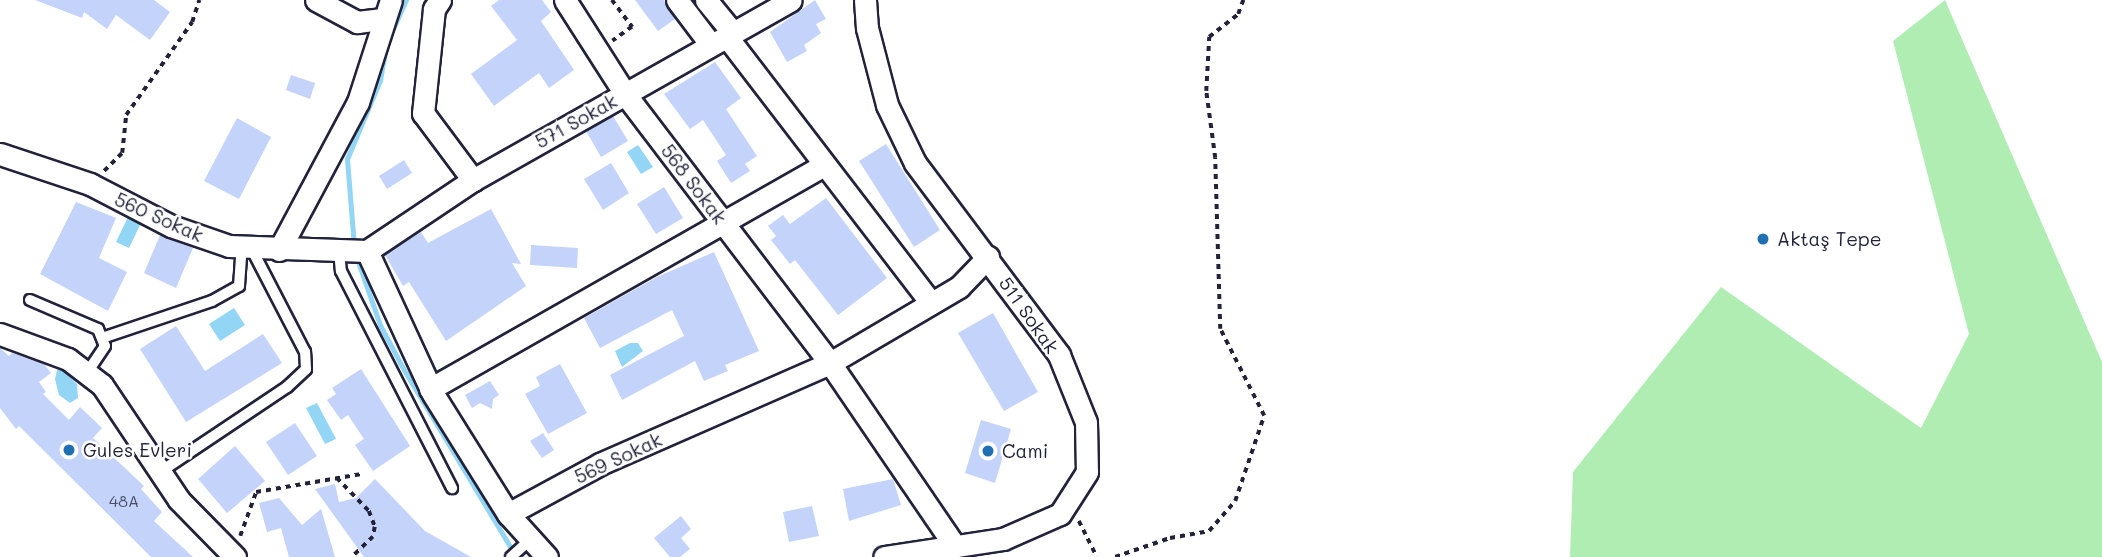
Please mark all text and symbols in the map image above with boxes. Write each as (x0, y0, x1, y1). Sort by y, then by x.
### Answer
street label: 571 Sokak (531, 89, 621, 153)
street label: 568 Sokak (657, 140, 731, 228)
street label: 560 Sokak (111, 187, 207, 247)
place label: Aktaş Tepe (1777, 228, 1882, 250)
marker: Aktaş Tepe (1755, 231, 1771, 247)
street label: 511 Sokak (994, 272, 1064, 358)
street label: 569 Sokak (571, 428, 665, 488)
place label: Gules Evleri (83, 439, 192, 461)
place label: Cami (1002, 440, 1048, 462)
marker: Gules Evleri (61, 442, 77, 458)
marker: Cami (980, 443, 996, 459)
house number: 48A (109, 491, 139, 511)

